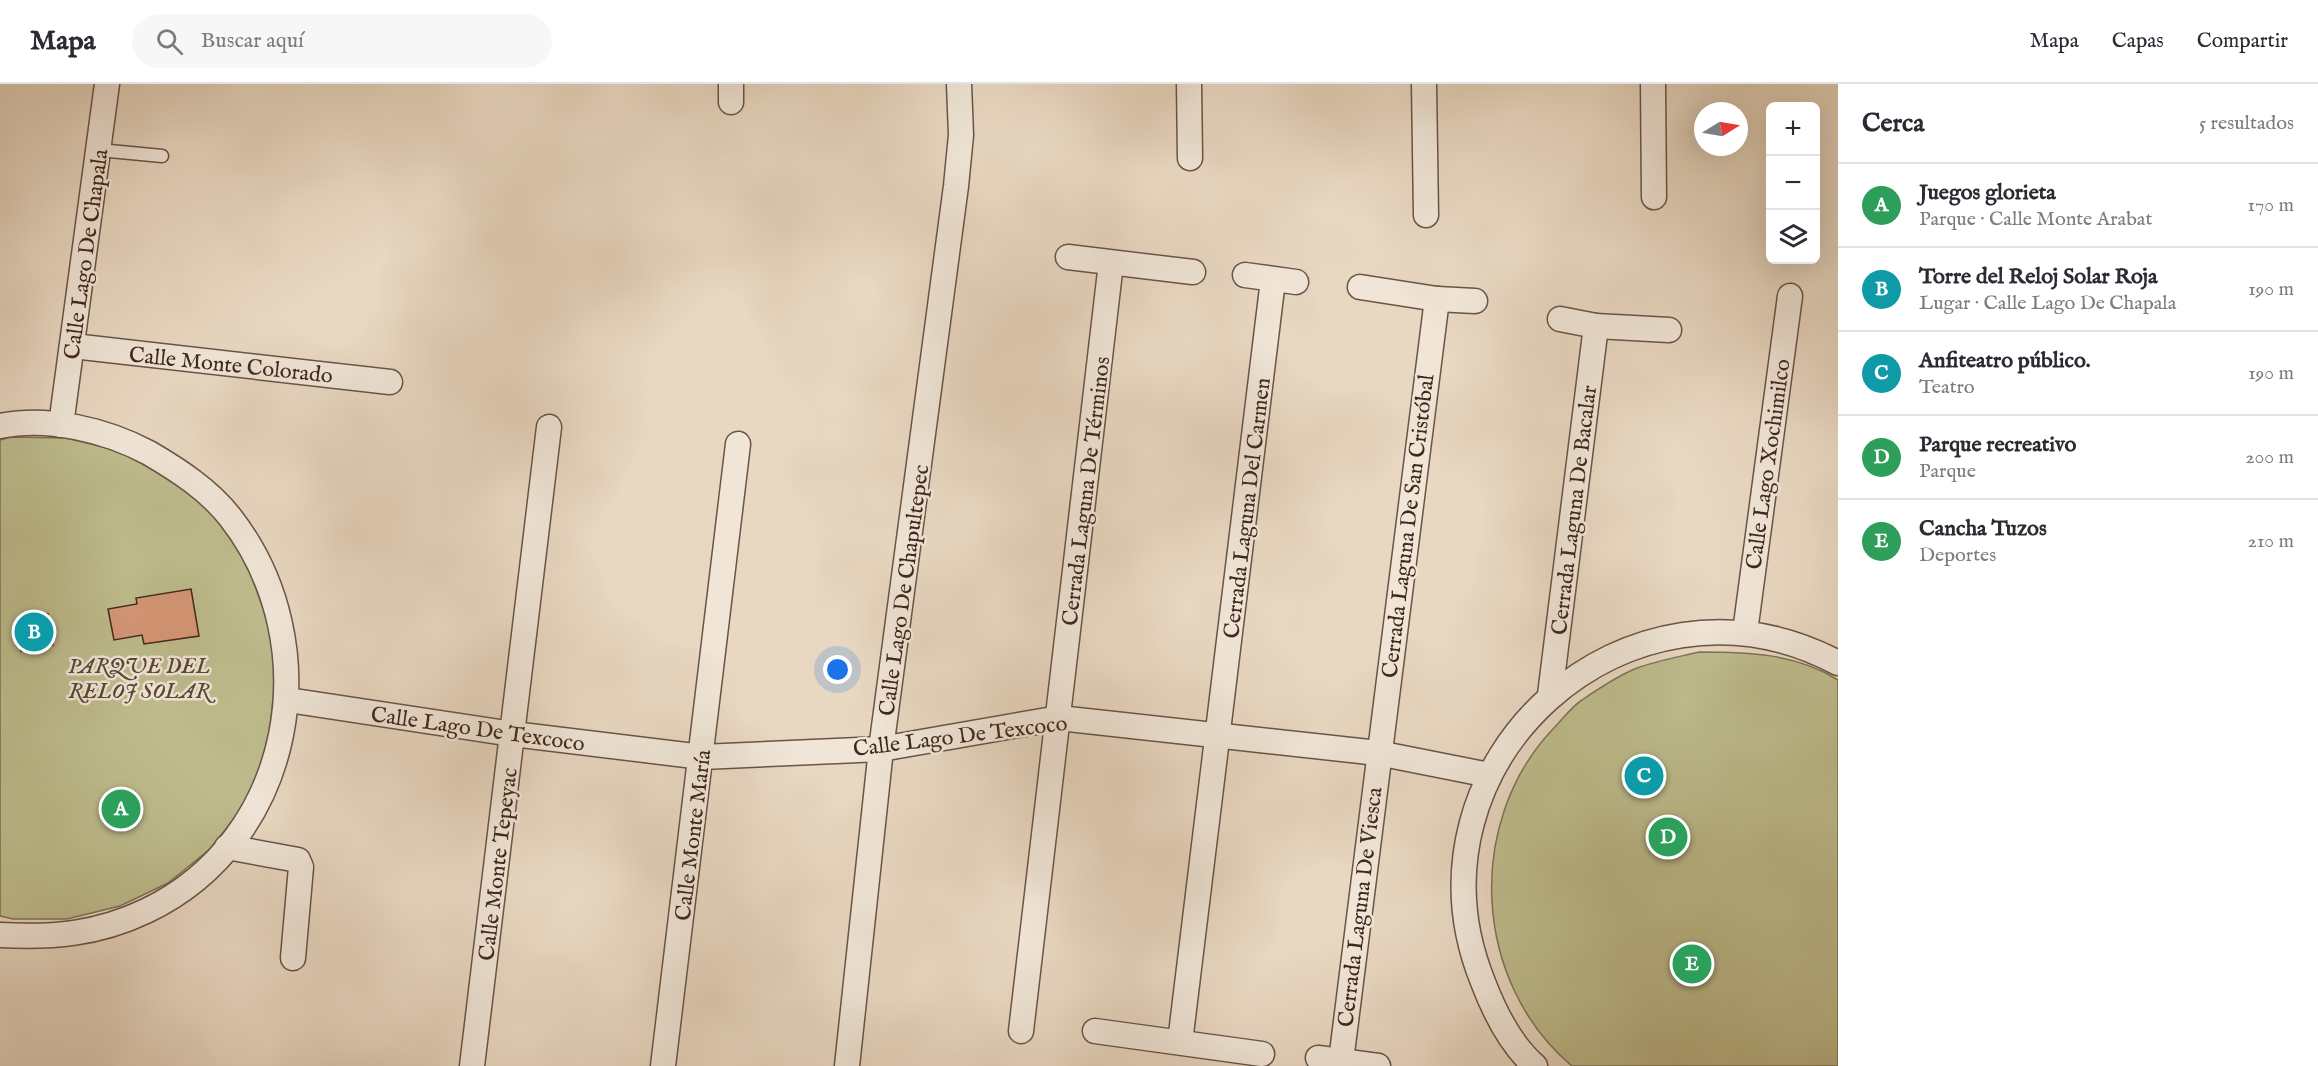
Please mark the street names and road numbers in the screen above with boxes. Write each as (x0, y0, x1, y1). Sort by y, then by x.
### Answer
street label: Calle Lago De Chapala (58, 147, 116, 361)
street label: Calle Monte Colorado (127, 341, 334, 391)
street label: Cerrada Laguna De Términos (1057, 355, 1117, 627)
street label: Calle Lago Xochimilco (1740, 357, 1798, 571)
street label: Cerrada Laguna De San Cristóbal (1376, 373, 1442, 680)
street label: Cerrada Laguna Del Carmen (1218, 376, 1278, 640)
street label: Cerrada Laguna De Bacalar (1546, 384, 1604, 637)
street label: Calle Lago De Chapultepec (873, 463, 936, 718)
street label: Calle Lago De Texcoco (369, 701, 587, 759)
street label: Calle Lago De Texcoco (851, 710, 1069, 764)
street label: Calle Monte María (670, 748, 718, 922)
street label: Calle Monte Tepeyac (473, 766, 525, 962)
street label: Cerrada Laguna De Viesca (1332, 785, 1390, 1029)

